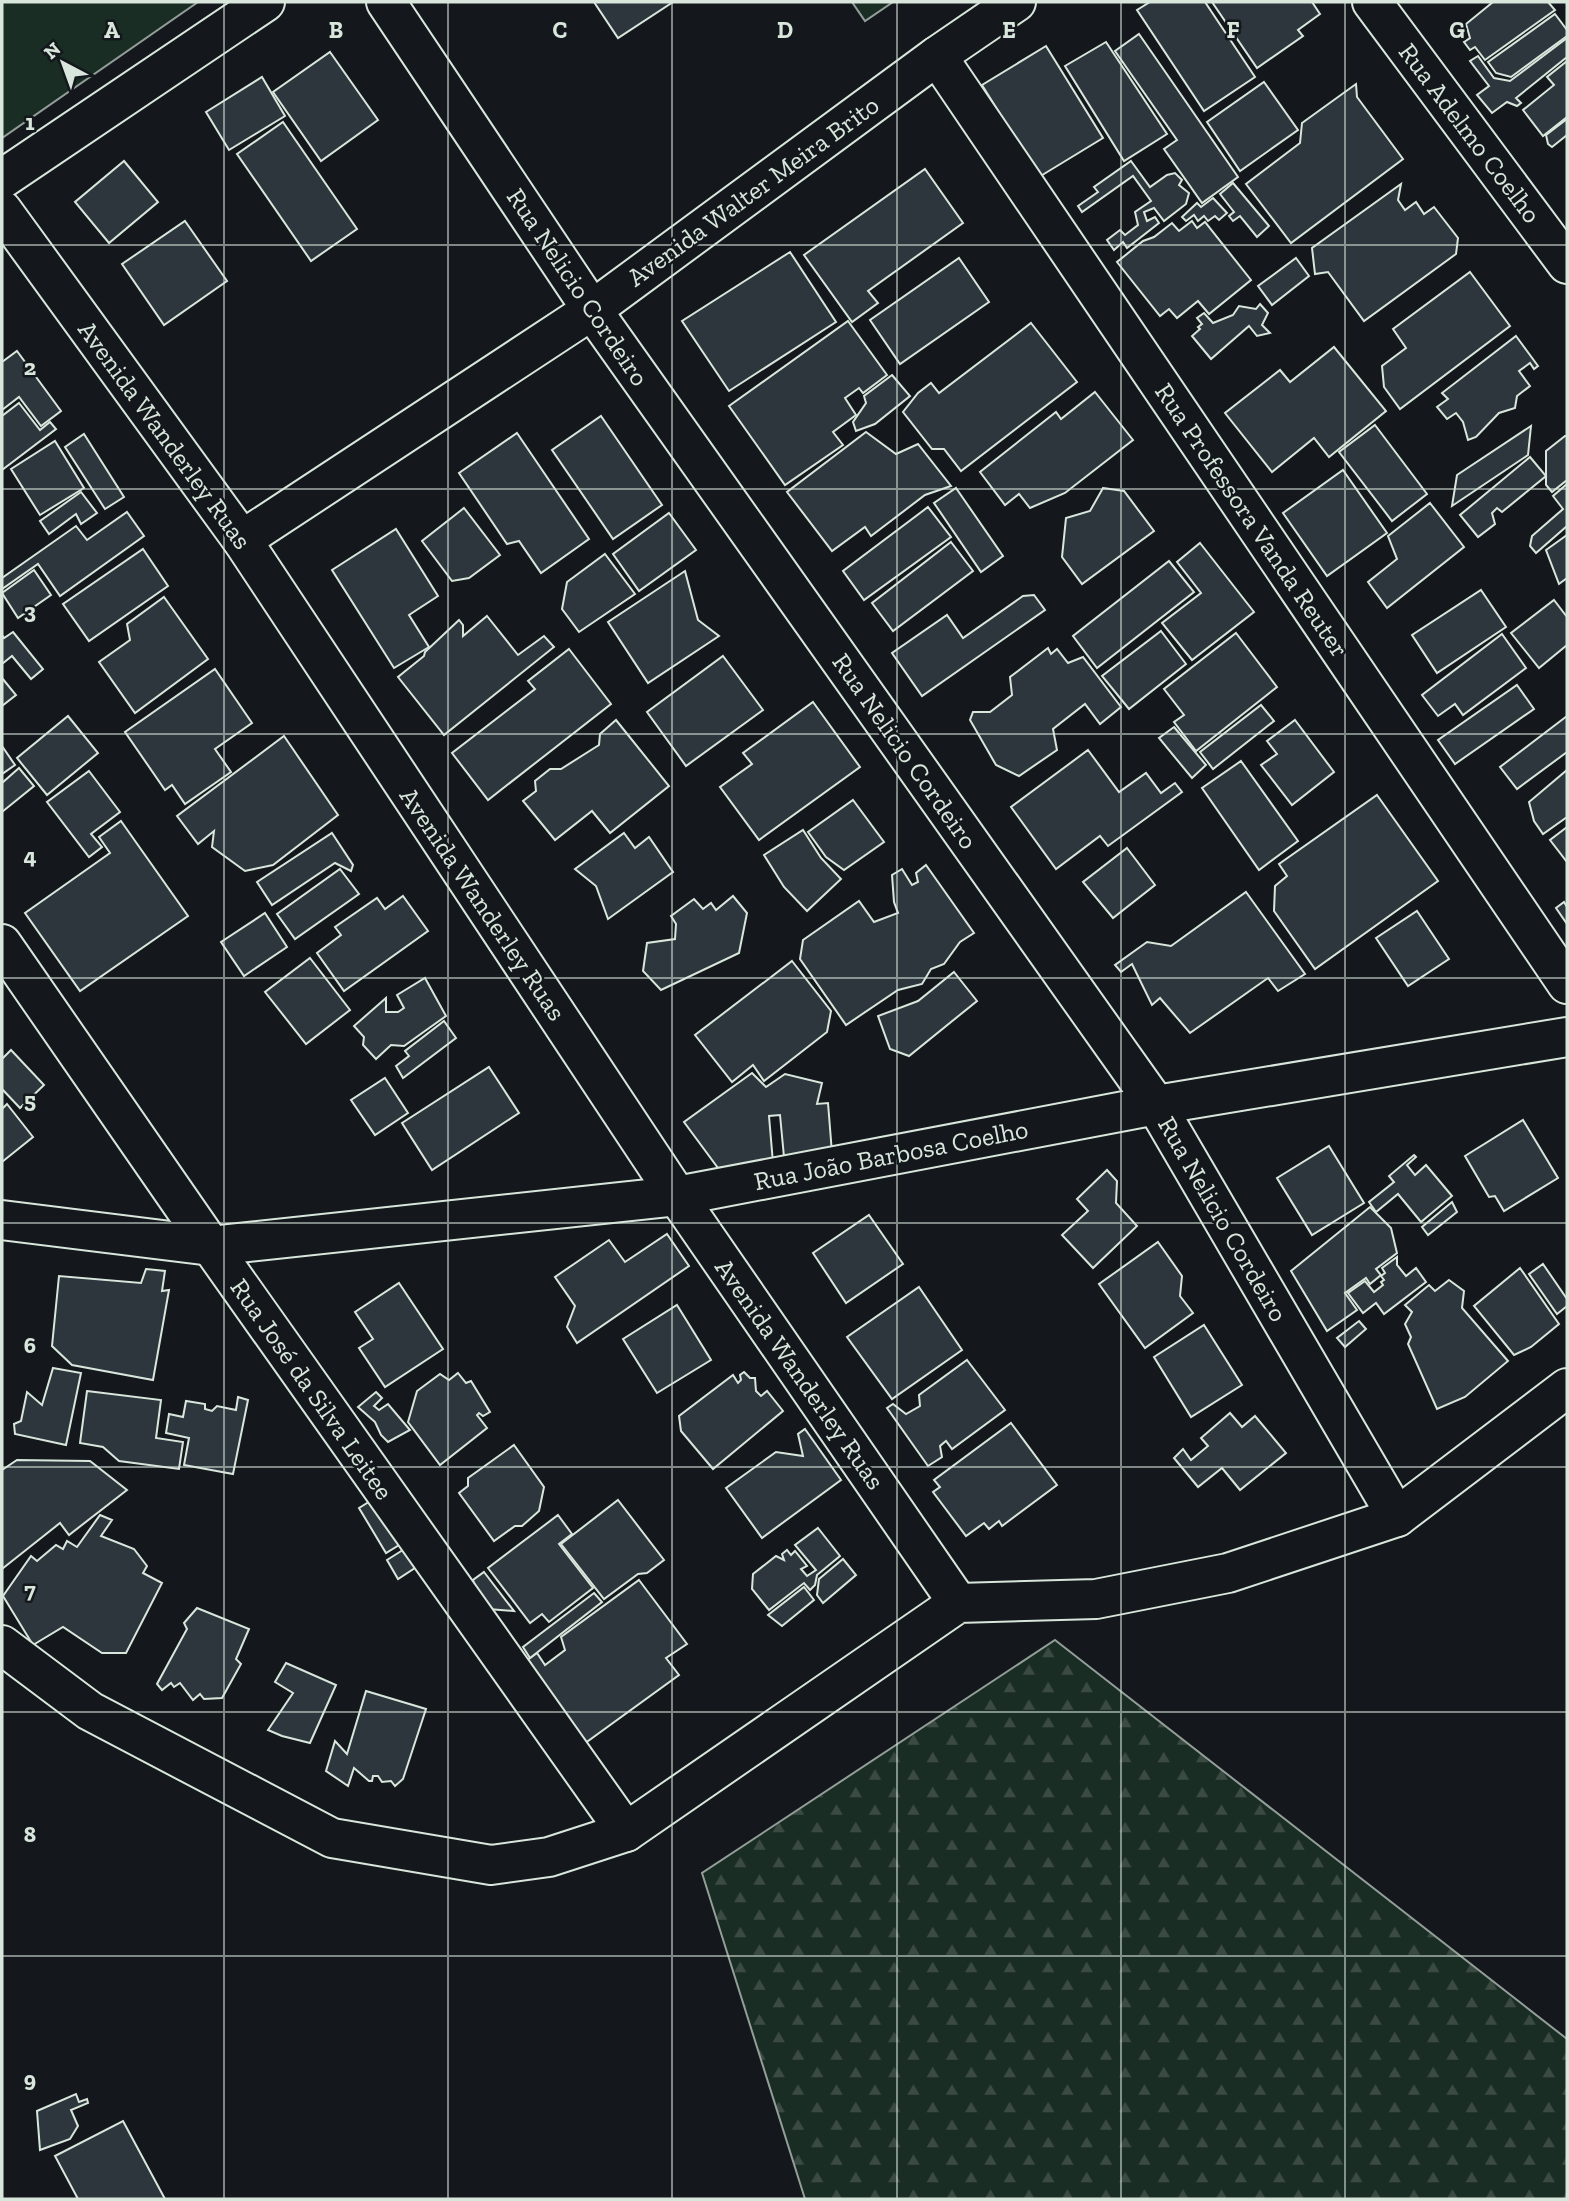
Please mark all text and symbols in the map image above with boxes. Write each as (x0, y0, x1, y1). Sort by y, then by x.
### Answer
text: A (104, 16, 120, 44)
text: B (329, 16, 343, 44)
text: C (553, 16, 567, 44)
text: D (777, 16, 793, 44)
text: E (1002, 16, 1016, 44)
text: F (1226, 16, 1240, 44)
text: G (1449, 16, 1465, 44)
north arrow (28, 28, 98, 98)
text: N (39, 37, 65, 64)
street label: Rua Adelmo Coelho (1392, 37, 1548, 229)
street label: Avenida Walter Meira Brito (621, 89, 885, 293)
text: 1 (25, 108, 35, 136)
street label: Rua Nelicio Cordeiro (500, 182, 656, 392)
street label: Avenida Wanderley Ruas (71, 315, 259, 555)
text: 2 (24, 353, 36, 381)
street label: Rua Professora Vanda Reuter (1148, 377, 1356, 663)
text: 3 (24, 597, 36, 625)
street label: Rua Nelicio Cordeiro (825, 647, 985, 855)
street label: Avenida Wanderley Ruas (393, 781, 573, 1027)
text: 4 (23, 842, 37, 870)
text: 5 (24, 1086, 36, 1114)
street label: Rua Nelicio Cordeiro (1151, 1111, 1295, 1327)
street label: Rua João Barbosa Coelho (751, 1113, 1031, 1197)
street label: Avenida Wanderley Ruas (708, 1252, 892, 1496)
street label: Rua José da Silva Leitee (224, 1272, 400, 1506)
text: 6 (24, 1331, 36, 1359)
text: 7 (24, 1576, 36, 1604)
text: 8 (24, 1820, 36, 1848)
text: 9 (24, 2065, 36, 2093)

